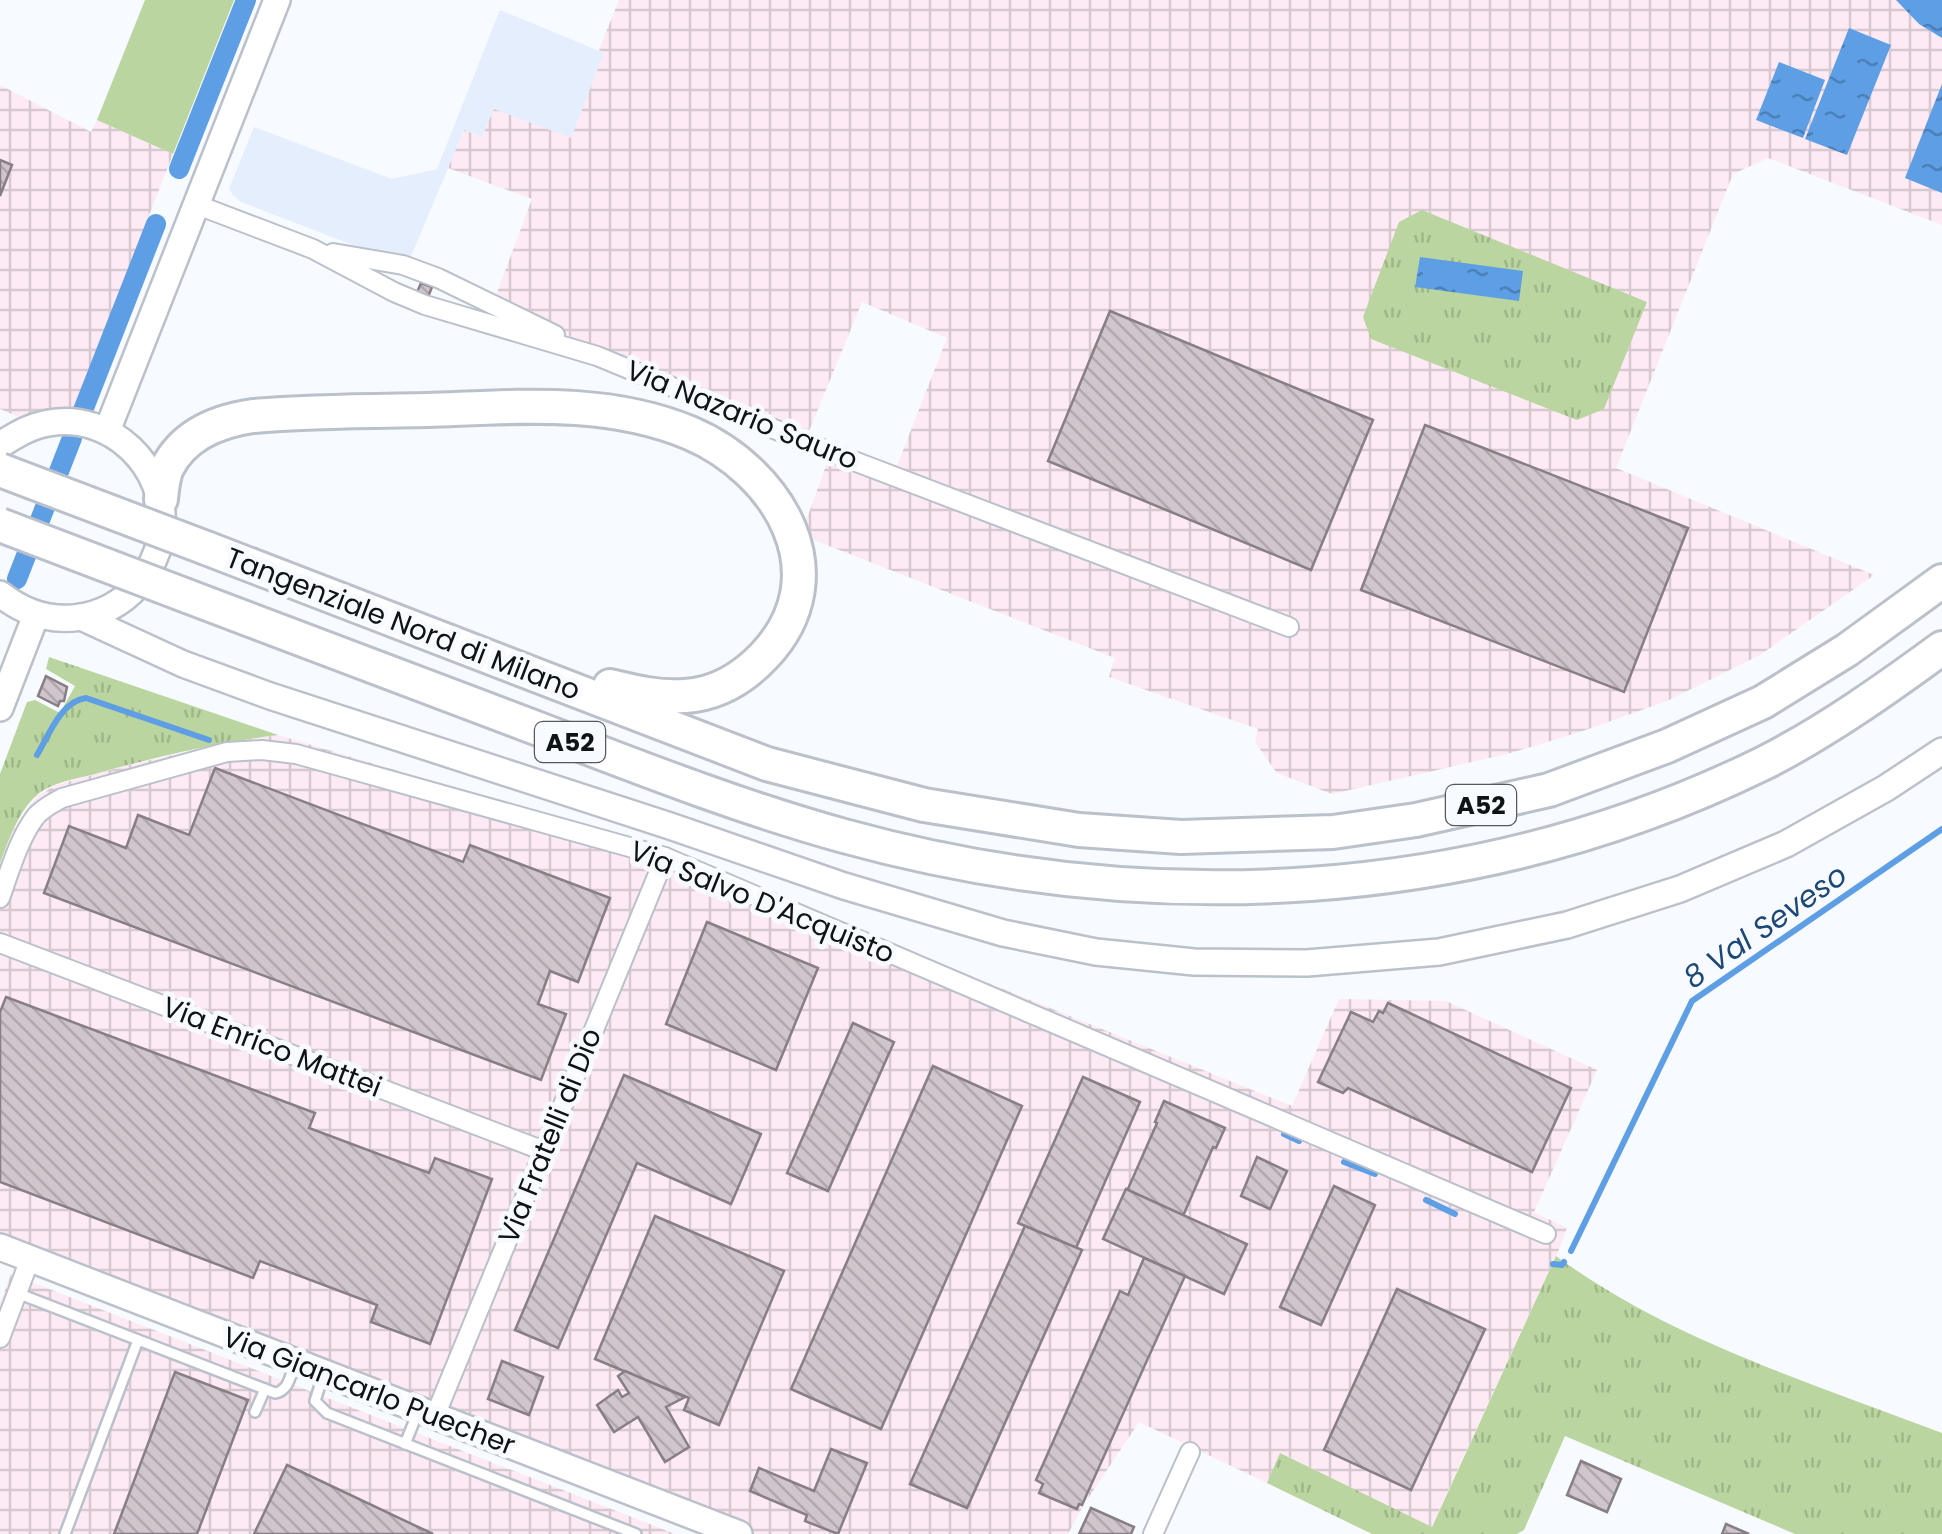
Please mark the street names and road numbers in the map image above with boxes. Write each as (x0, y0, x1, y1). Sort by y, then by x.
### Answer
street label: Via Nazario Sauro (620, 351, 864, 479)
street label: Tangenziale Nord di Milano (220, 538, 586, 710)
road number: A52 (535, 722, 605, 762)
road number: A52 (1446, 785, 1516, 825)
street label: Via Salvo D'Acquisto (624, 831, 900, 973)
street label: Via Enrico Mattei (157, 987, 387, 1107)
street label: Via Fratelli di Dio (489, 1022, 611, 1250)
street label: Via Giancarlo Puecher (217, 1317, 521, 1465)

